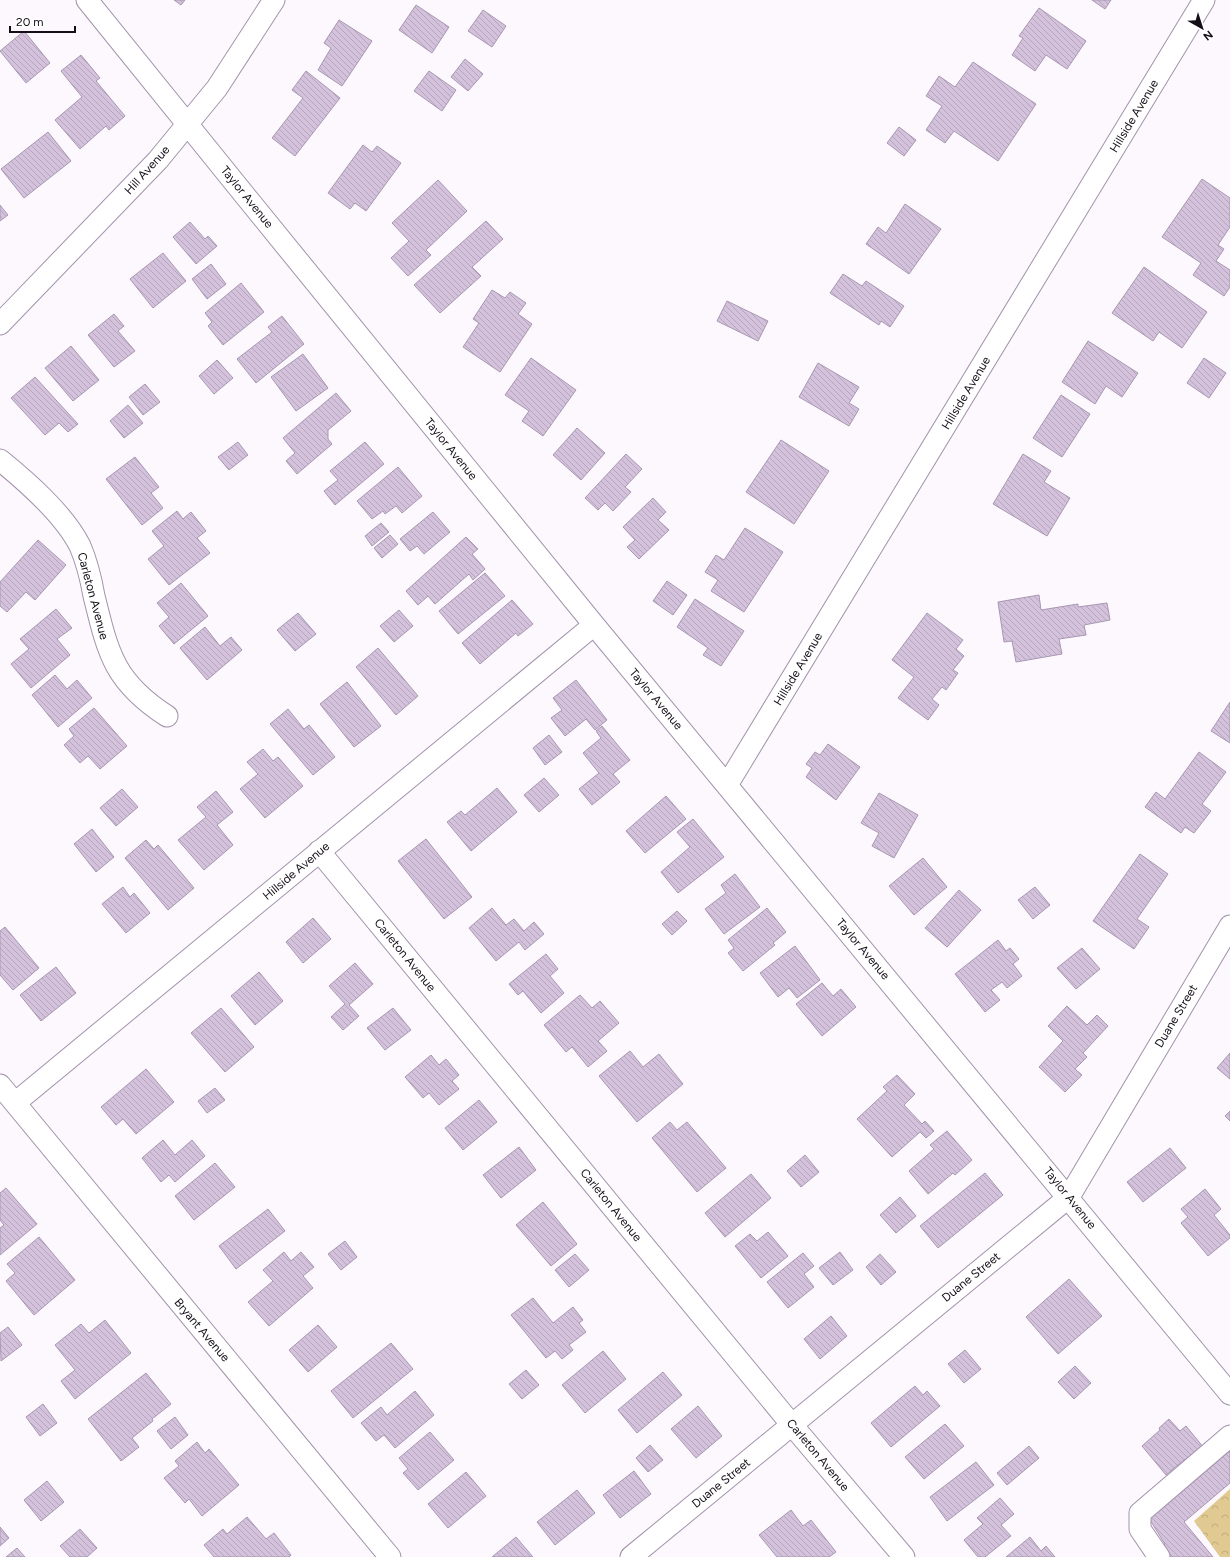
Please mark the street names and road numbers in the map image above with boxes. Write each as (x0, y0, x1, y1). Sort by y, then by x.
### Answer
street label: Hillside Avenue (1107, 77, 1161, 155)
street label: Hill Avenue (122, 142, 173, 197)
street label: Taylor Avenue (218, 163, 276, 231)
street label: Hillside Avenue (939, 354, 993, 432)
street label: Taylor Avenue (422, 415, 480, 483)
street label: Carleton Avenue (75, 551, 111, 642)
street label: Hillside Avenue (771, 630, 825, 708)
street label: Taylor Avenue (626, 666, 686, 733)
street label: Hillside Avenue (260, 839, 332, 903)
street label: Carleton Avenue (371, 916, 439, 995)
street label: Taylor Avenue (833, 916, 893, 983)
street label: Duane Street (1152, 982, 1200, 1050)
street label: Taylor Avenue (1041, 1164, 1099, 1232)
street label: Carleton Avenue (577, 1166, 645, 1245)
street label: Duane Street (939, 1249, 1003, 1305)
street label: Bryant Avenue (171, 1295, 233, 1365)
street label: Carleton Avenue (784, 1416, 852, 1494)
street label: Duane Street (689, 1455, 753, 1511)

